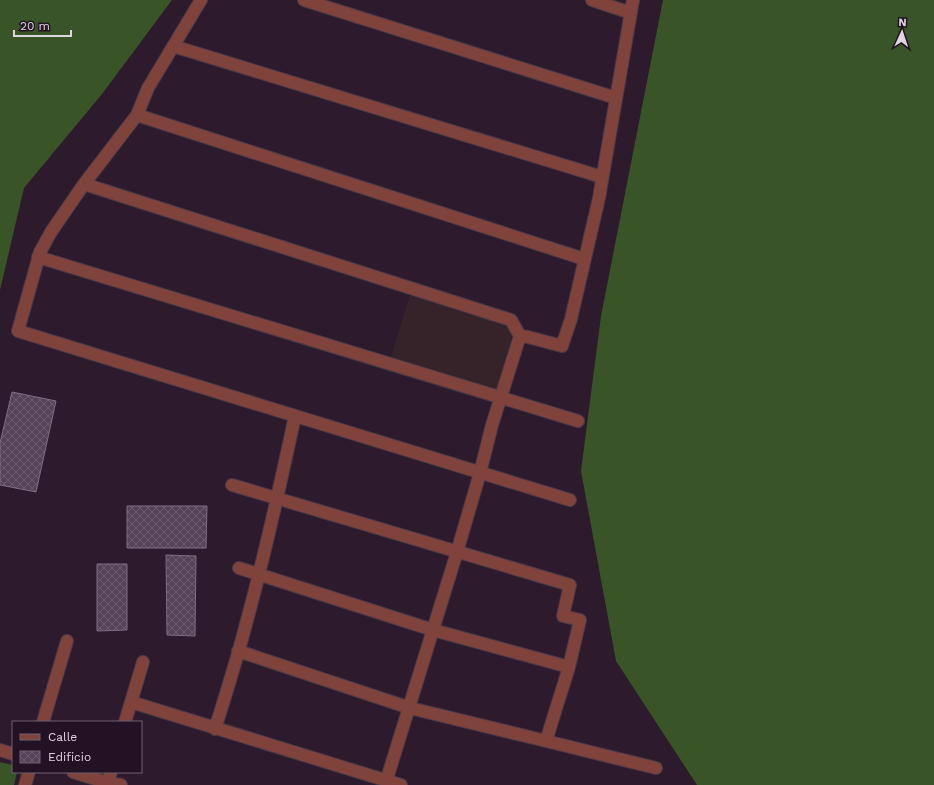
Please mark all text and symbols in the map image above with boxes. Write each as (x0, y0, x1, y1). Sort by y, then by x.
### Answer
scale bar (14, 12, 71, 38)
north arrow (882, 12, 922, 52)
text: N (898, 16, 907, 29)
text: 20 m (20, 19, 50, 33)
legend (12, 721, 142, 773)
text: Calle (48, 730, 77, 744)
text: Edificio (48, 750, 91, 764)

